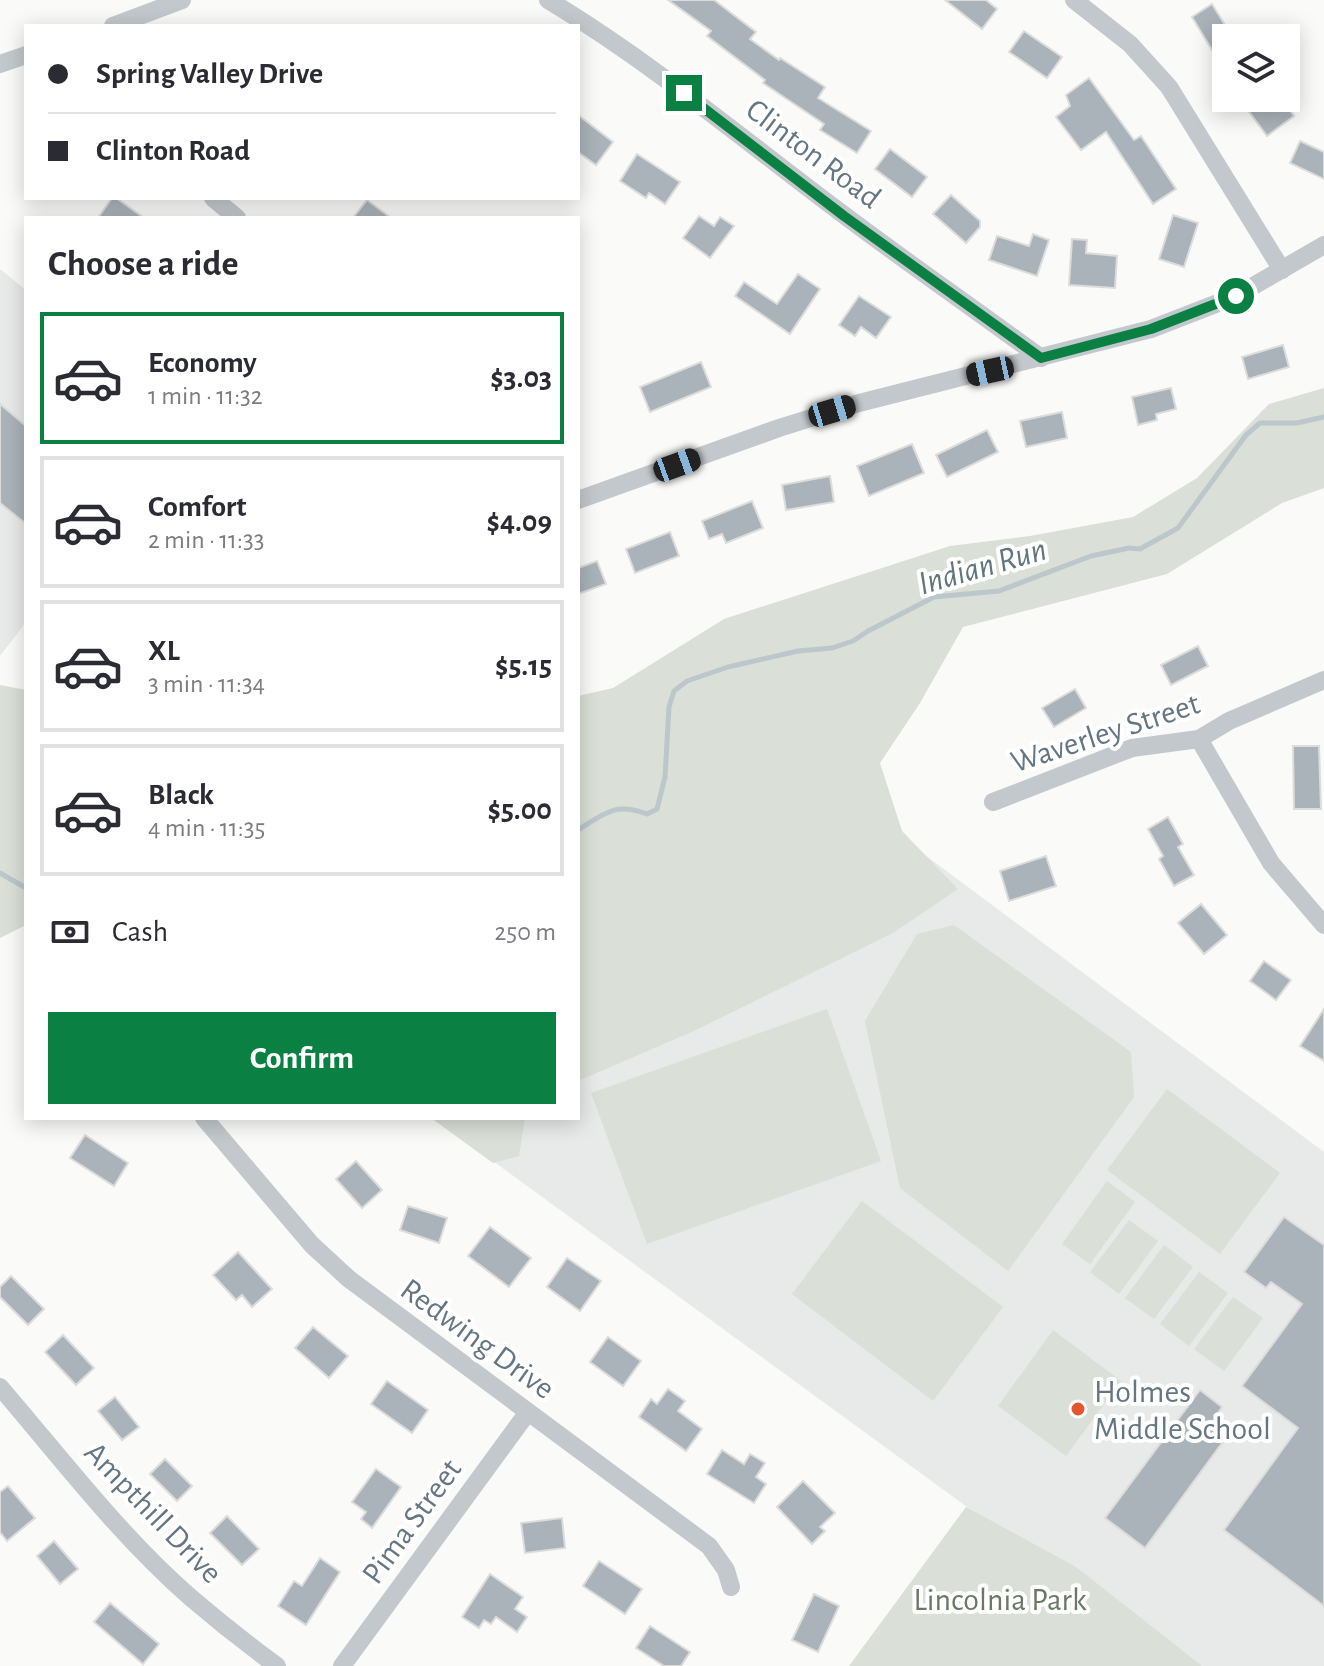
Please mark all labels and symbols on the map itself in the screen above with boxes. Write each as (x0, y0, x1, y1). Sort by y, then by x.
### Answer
route end (666, 75, 702, 111)
street label: Clinton Road (740, 93, 887, 215)
route start (1218, 278, 1254, 314)
car (964, 354, 1016, 388)
car (806, 393, 858, 429)
car (650, 446, 704, 484)
water label: Indian Run (915, 532, 1051, 601)
street label: Waverley Street (1007, 687, 1204, 779)
street label: Redwing Drive (395, 1273, 560, 1405)
place label: Holmes Middle School (1094, 1376, 1271, 1445)
marker: Holmes Middle School (1069, 1400, 1087, 1418)
street label: Ampthill Drive (78, 1436, 228, 1589)
street label: Pima Street (356, 1453, 467, 1590)
park label: Lincolnia Park (913, 1584, 1087, 1616)

